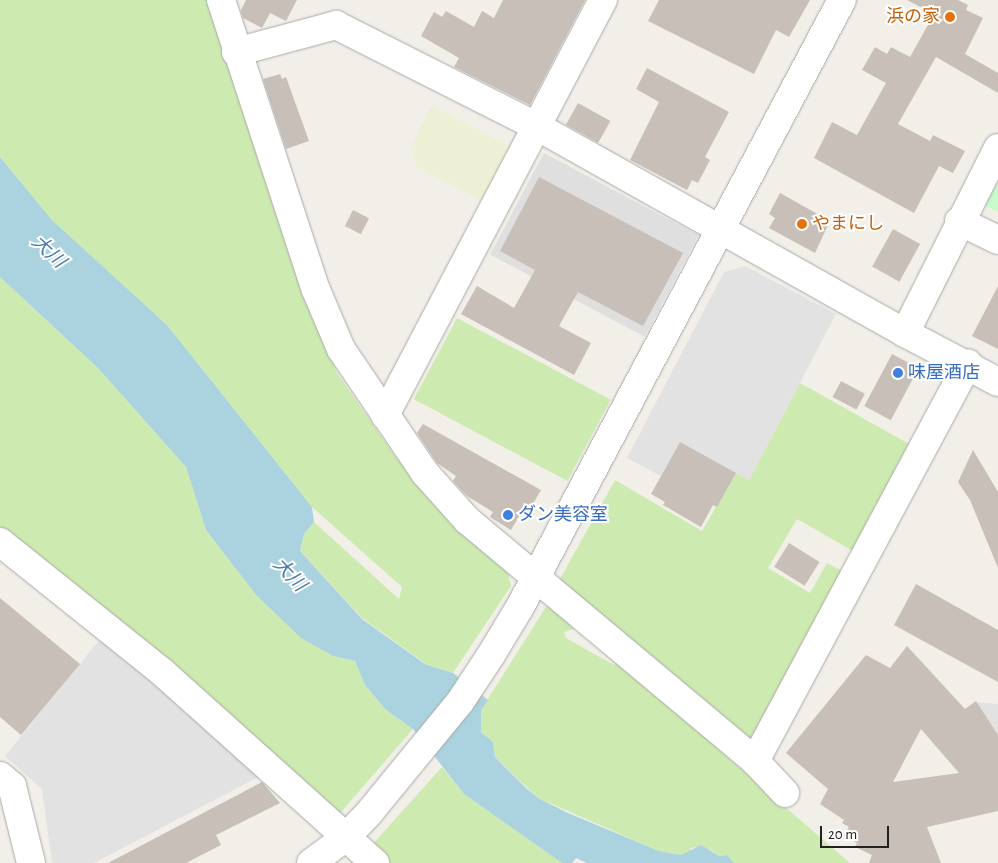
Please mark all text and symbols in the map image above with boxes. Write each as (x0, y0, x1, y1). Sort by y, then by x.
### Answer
place label: 浜の家 (886, 6, 940, 28)
marker: 浜の家 (944, 11, 956, 23)
place label: やまにし (812, 213, 884, 235)
marker: やまにし (796, 218, 808, 230)
water label: 大川 (26, 231, 70, 273)
place label: 味屋酒店 (908, 362, 980, 384)
marker: 味屋酒店 (892, 367, 904, 379)
place label: ダン美容室 (518, 504, 608, 526)
marker: ダン美容室 (502, 509, 514, 521)
water label: 大川 (268, 553, 310, 597)
scale bar (823, 816, 892, 848)
text: 20 m (828, 827, 857, 842)

